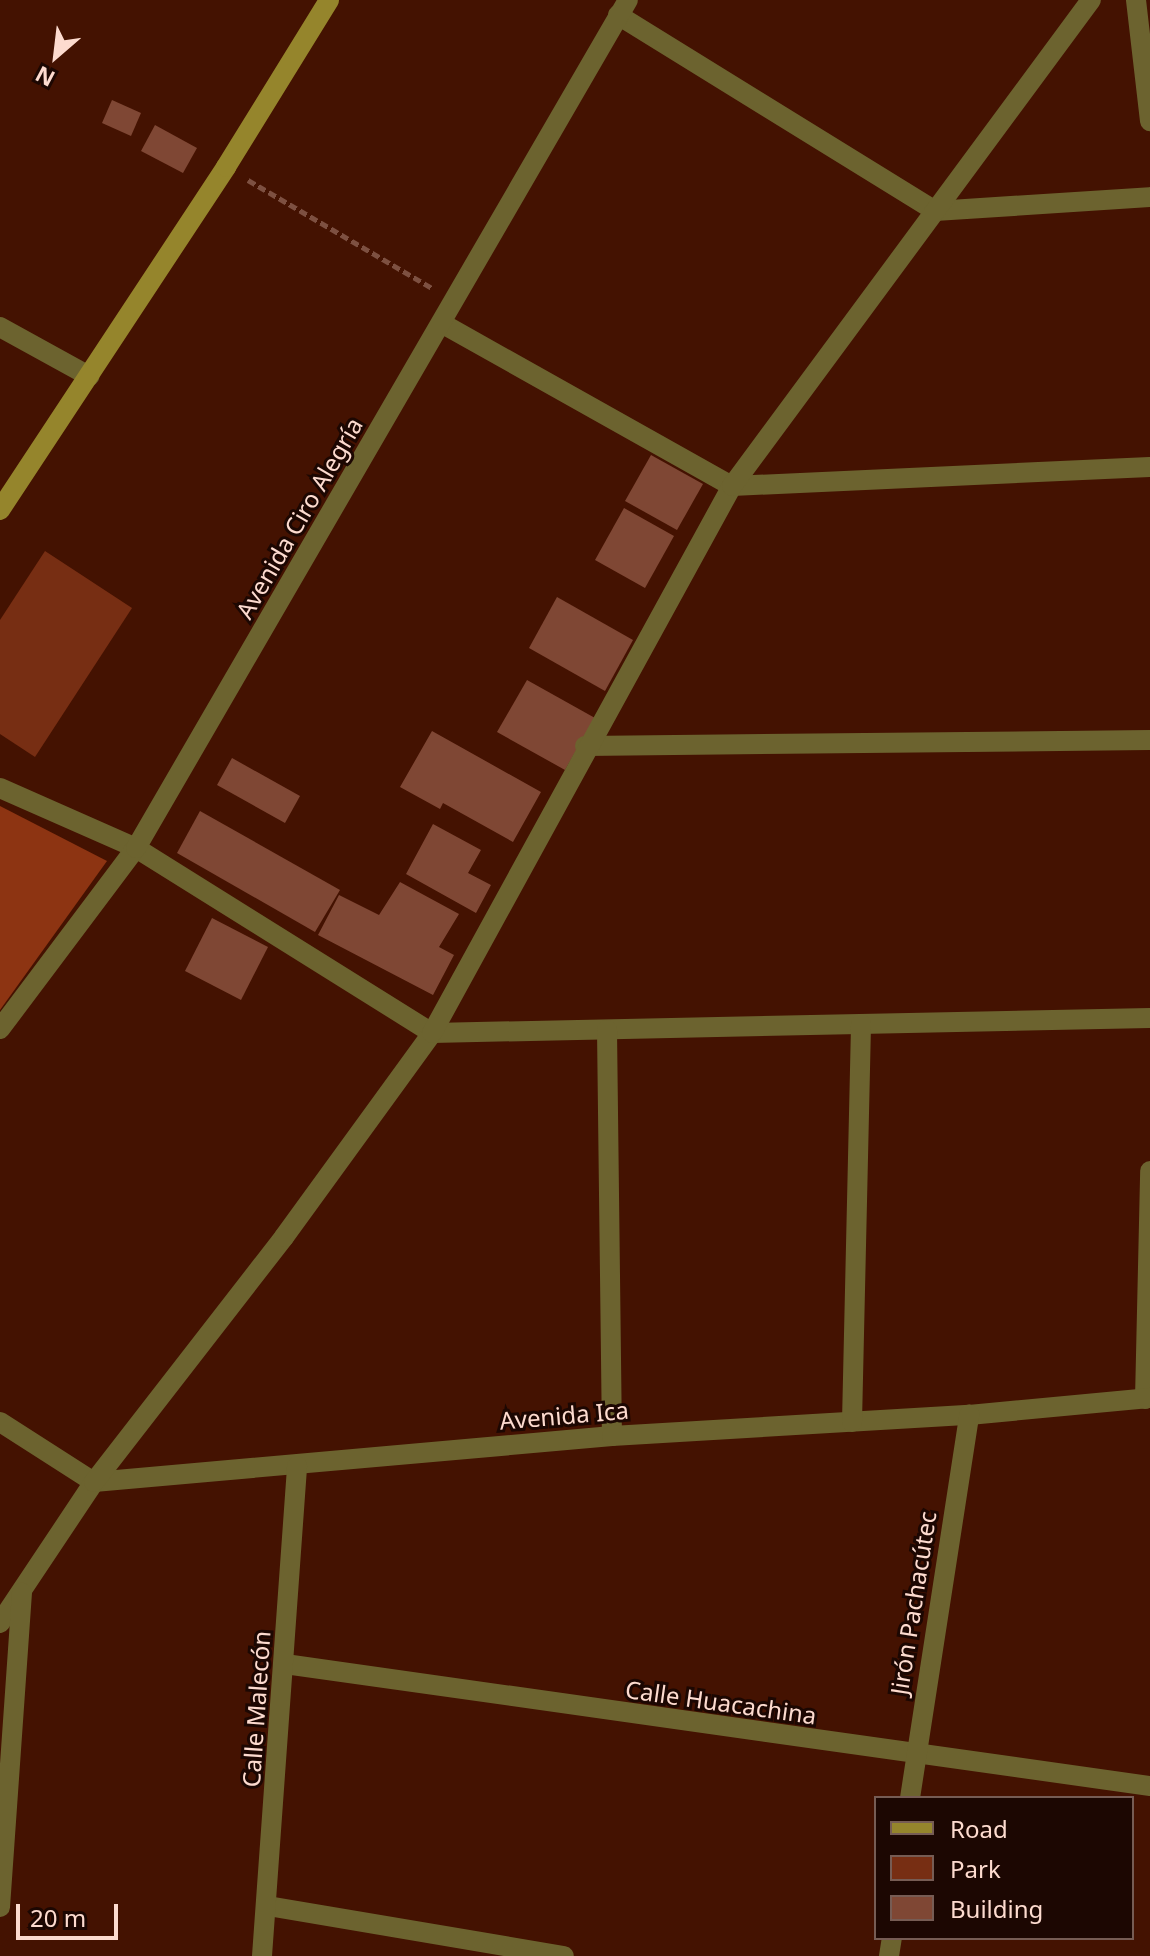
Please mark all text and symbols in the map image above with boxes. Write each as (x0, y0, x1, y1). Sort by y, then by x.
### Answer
north arrow (16, 16, 96, 96)
text: N (30, 60, 60, 95)
street label: Avenida Ciro Alegría (230, 412, 368, 624)
street label: Avenida Ica (498, 1395, 630, 1435)
street label: Jirón Pachacútec (884, 1509, 942, 1697)
street label: Calle Malecón (236, 1630, 276, 1788)
street label: Calle Huacachina (624, 1674, 818, 1730)
legend (874, 1796, 1134, 1940)
text: Road (950, 1812, 1008, 1845)
text: Park (950, 1852, 1001, 1885)
scale bar (20, 1888, 122, 1938)
text: Building (950, 1892, 1043, 1925)
text: 20 m (30, 1901, 86, 1934)

